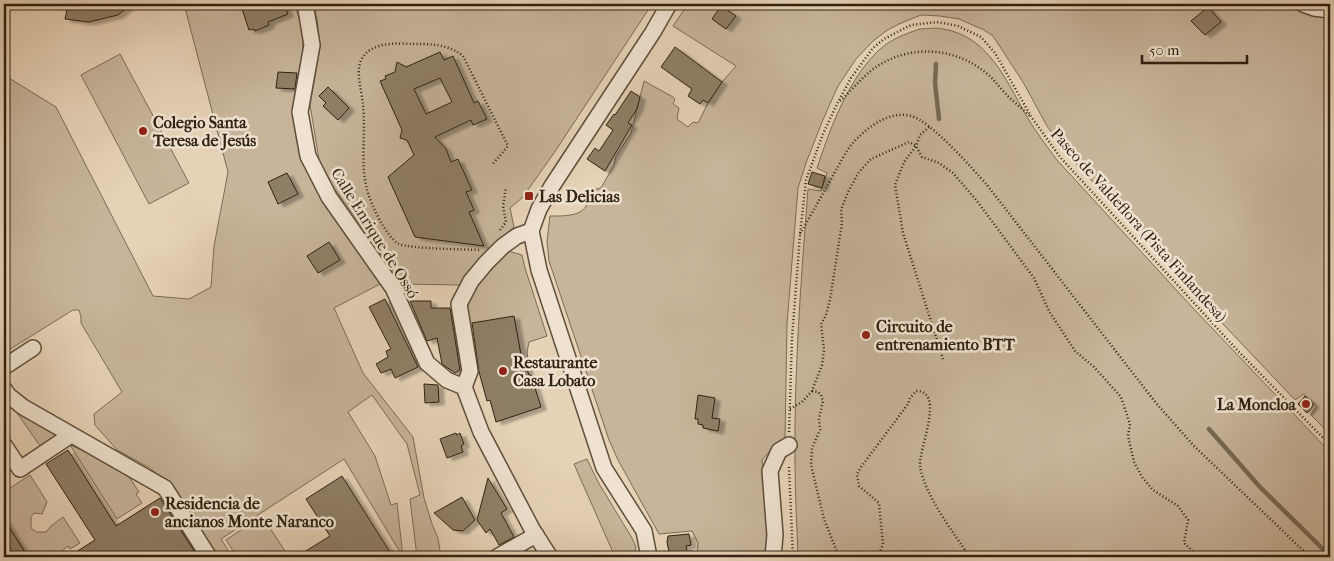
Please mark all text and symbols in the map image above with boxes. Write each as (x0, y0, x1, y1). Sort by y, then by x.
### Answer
scale bar (1142, 32, 1246, 64)
text: 50 m (1149, 41, 1180, 59)
place label: Colegio Santa Teresa de Jesús (152, 113, 256, 151)
street label: Paseo de Valdeflora (Pista Finlandesa) (1047, 124, 1231, 326)
marker: Colegio Santa Teresa de Jesús (137, 125, 149, 137)
street label: Calle Enrique de Ossó (327, 164, 423, 302)
place label: Las Delicias (539, 187, 620, 206)
marker: Las Delicias (523, 190, 535, 202)
place label: Circuito de entrenamiento BTT (876, 317, 1016, 354)
marker: Circuito de entrenamiento BTT (860, 329, 872, 341)
place label: Restaurante Casa Lobato (513, 353, 597, 390)
marker: Restaurante Casa Lobato (497, 365, 509, 377)
place label: La Moncloa (1217, 395, 1297, 414)
marker: La Moncloa (1300, 398, 1312, 410)
place label: Residencia de ancianos Monte Naranco (165, 494, 334, 531)
marker: Residencia de ancianos Monte Naranco (149, 506, 161, 518)

